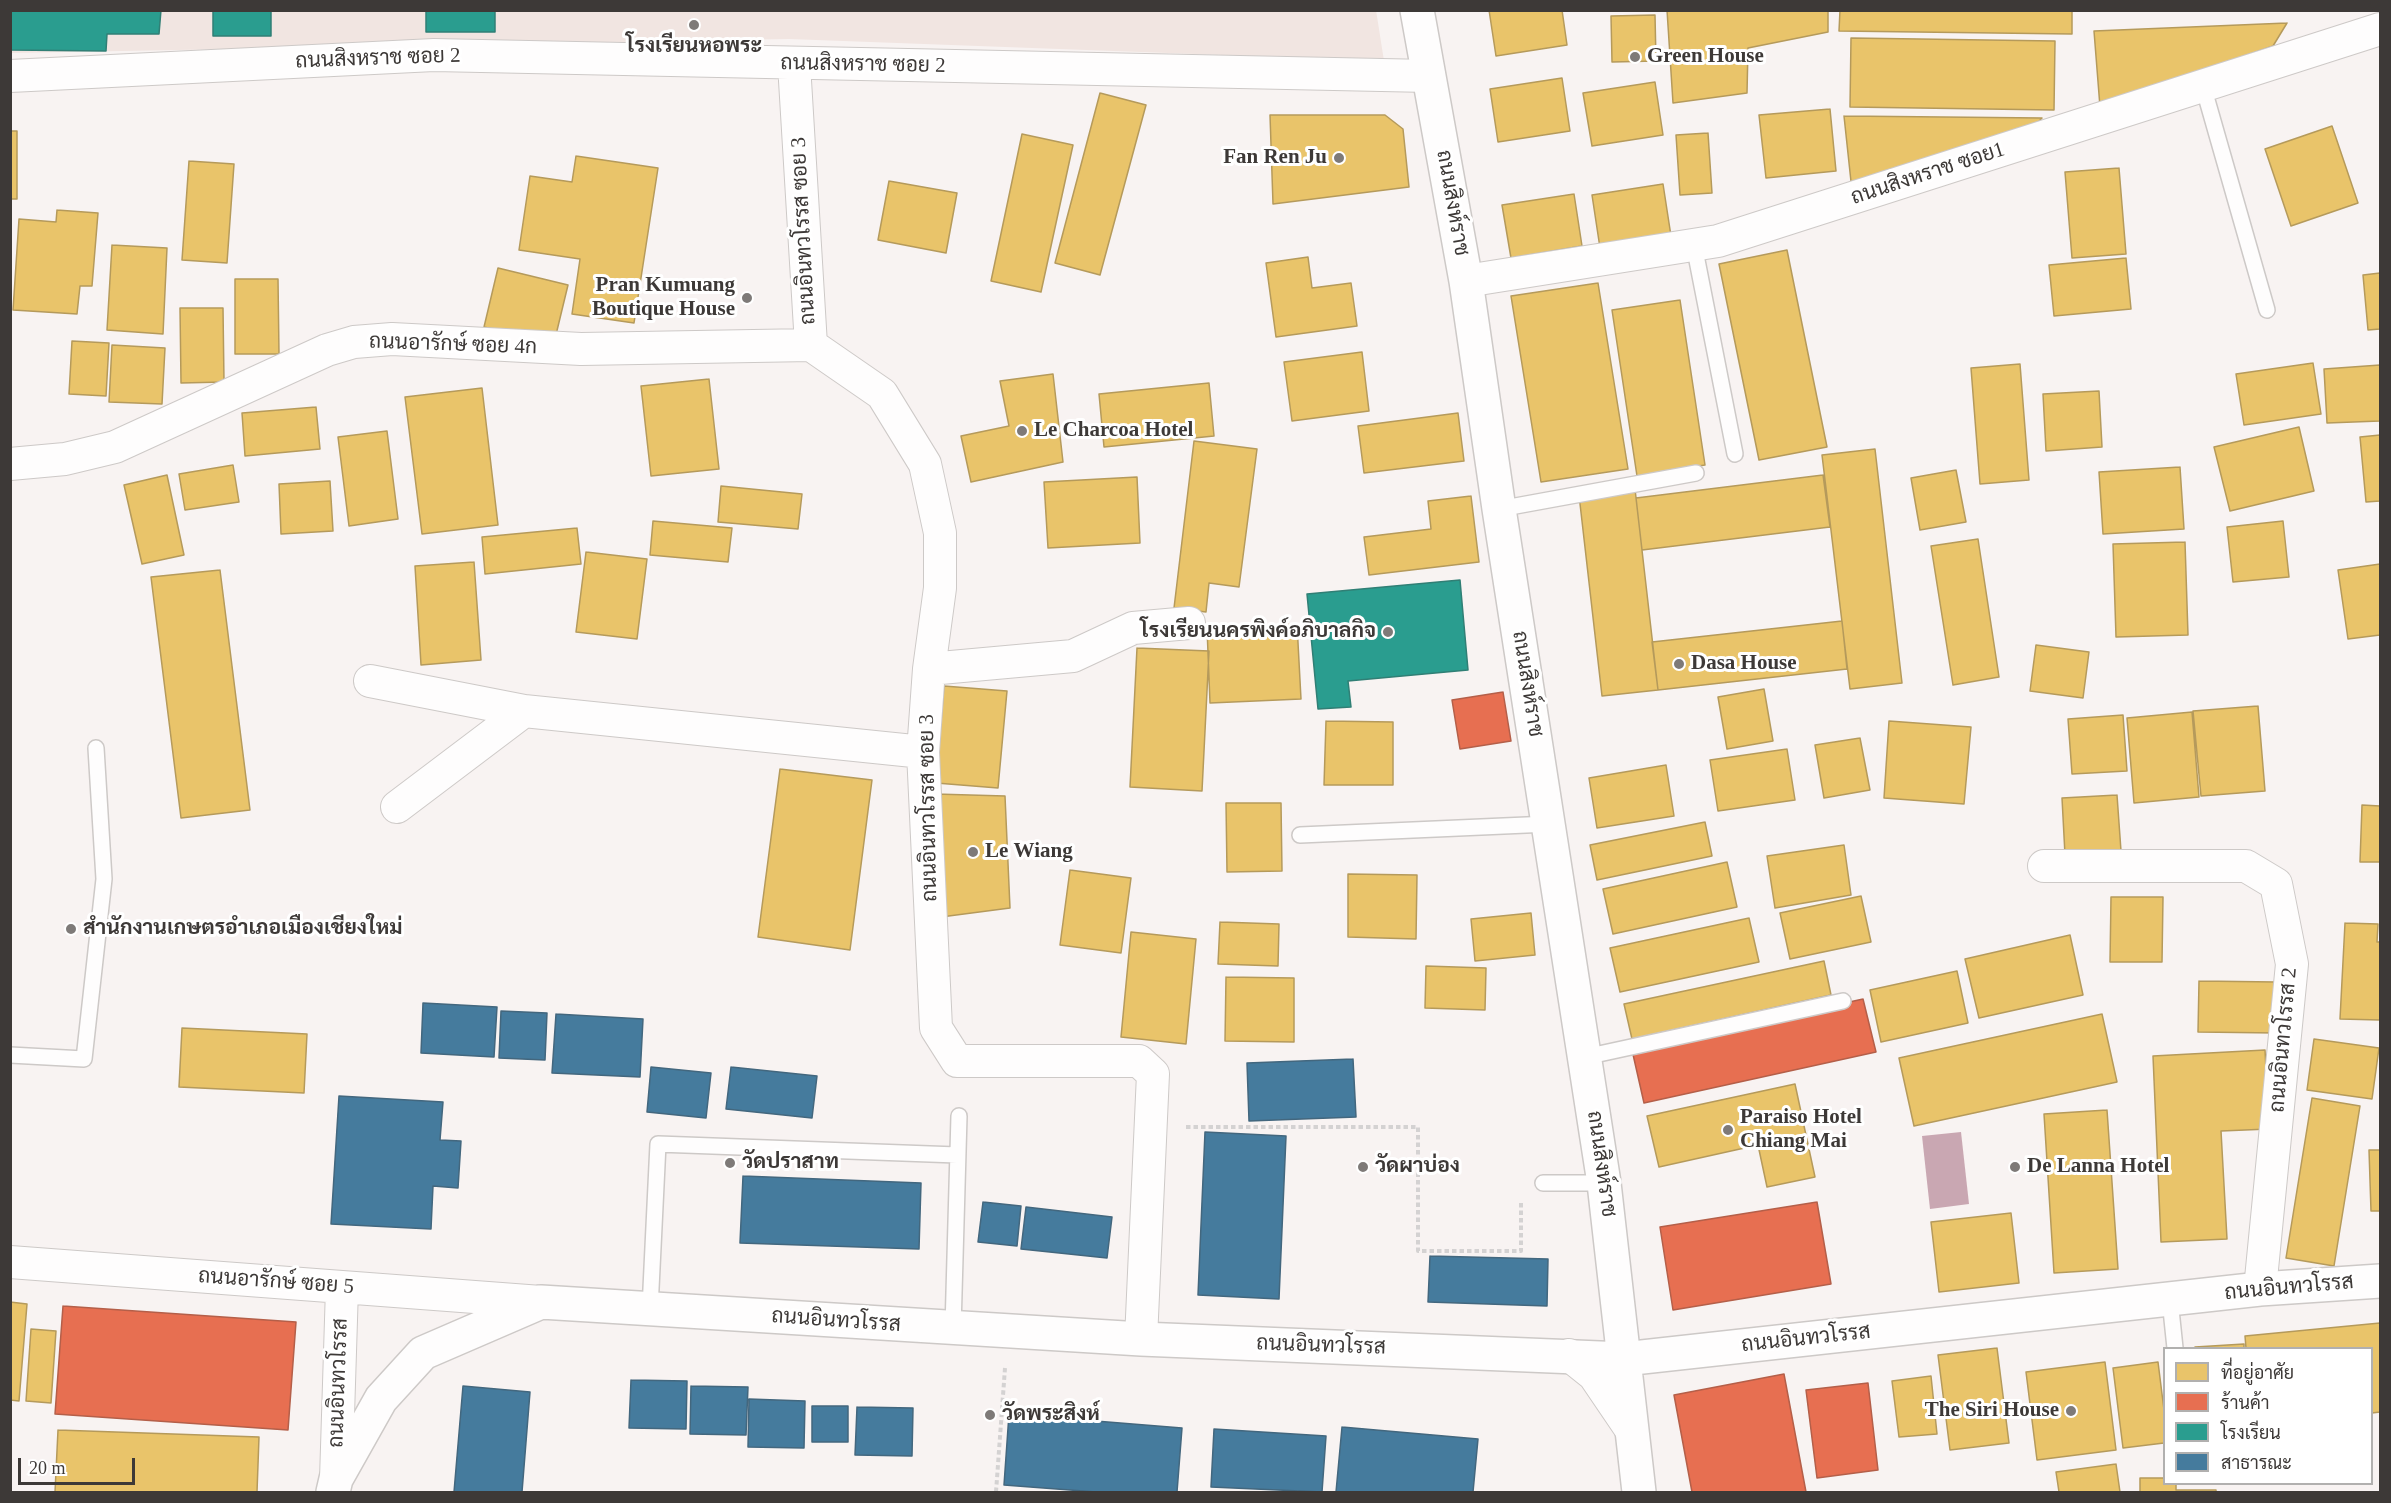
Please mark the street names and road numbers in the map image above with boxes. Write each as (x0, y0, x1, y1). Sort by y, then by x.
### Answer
street label: ถนนสิงหราช ซอย 2 (295, 44, 461, 74)
street label: ถนนสิงหราช ซอย 2 (780, 51, 946, 79)
street label: ถนนอินทวโรรส ซอย 3 (786, 136, 822, 326)
street label: ถนนสิงหราช ซอย1 (1848, 137, 2008, 211)
street label: ถนนสิงห์ราช (1430, 148, 1474, 258)
street label: ถนนอารักษ์ ซอย 4ก (368, 329, 538, 361)
street label: ถนนสิงห์ราช (1506, 629, 1548, 739)
street label: ถนนอินทวโรรส ซอย 3 (915, 714, 943, 902)
street label: ถนนอินทวโรรส 2 (2265, 966, 2303, 1114)
street label: ถนนสิงห์ราช (1581, 1109, 1621, 1219)
street label: ถนนอารักษ์ ซอย 5 (197, 1264, 355, 1300)
street label: ถนนอินทวโรรส (2223, 1270, 2355, 1306)
street label: ถนนอินทวโรรส (770, 1304, 902, 1338)
street label: ถนนอินทวโรรส (324, 1318, 354, 1448)
street label: ถนนอินทวโรรส (1740, 1320, 1872, 1358)
street label: ถนนอินทวโรรส (1256, 1331, 1386, 1361)

